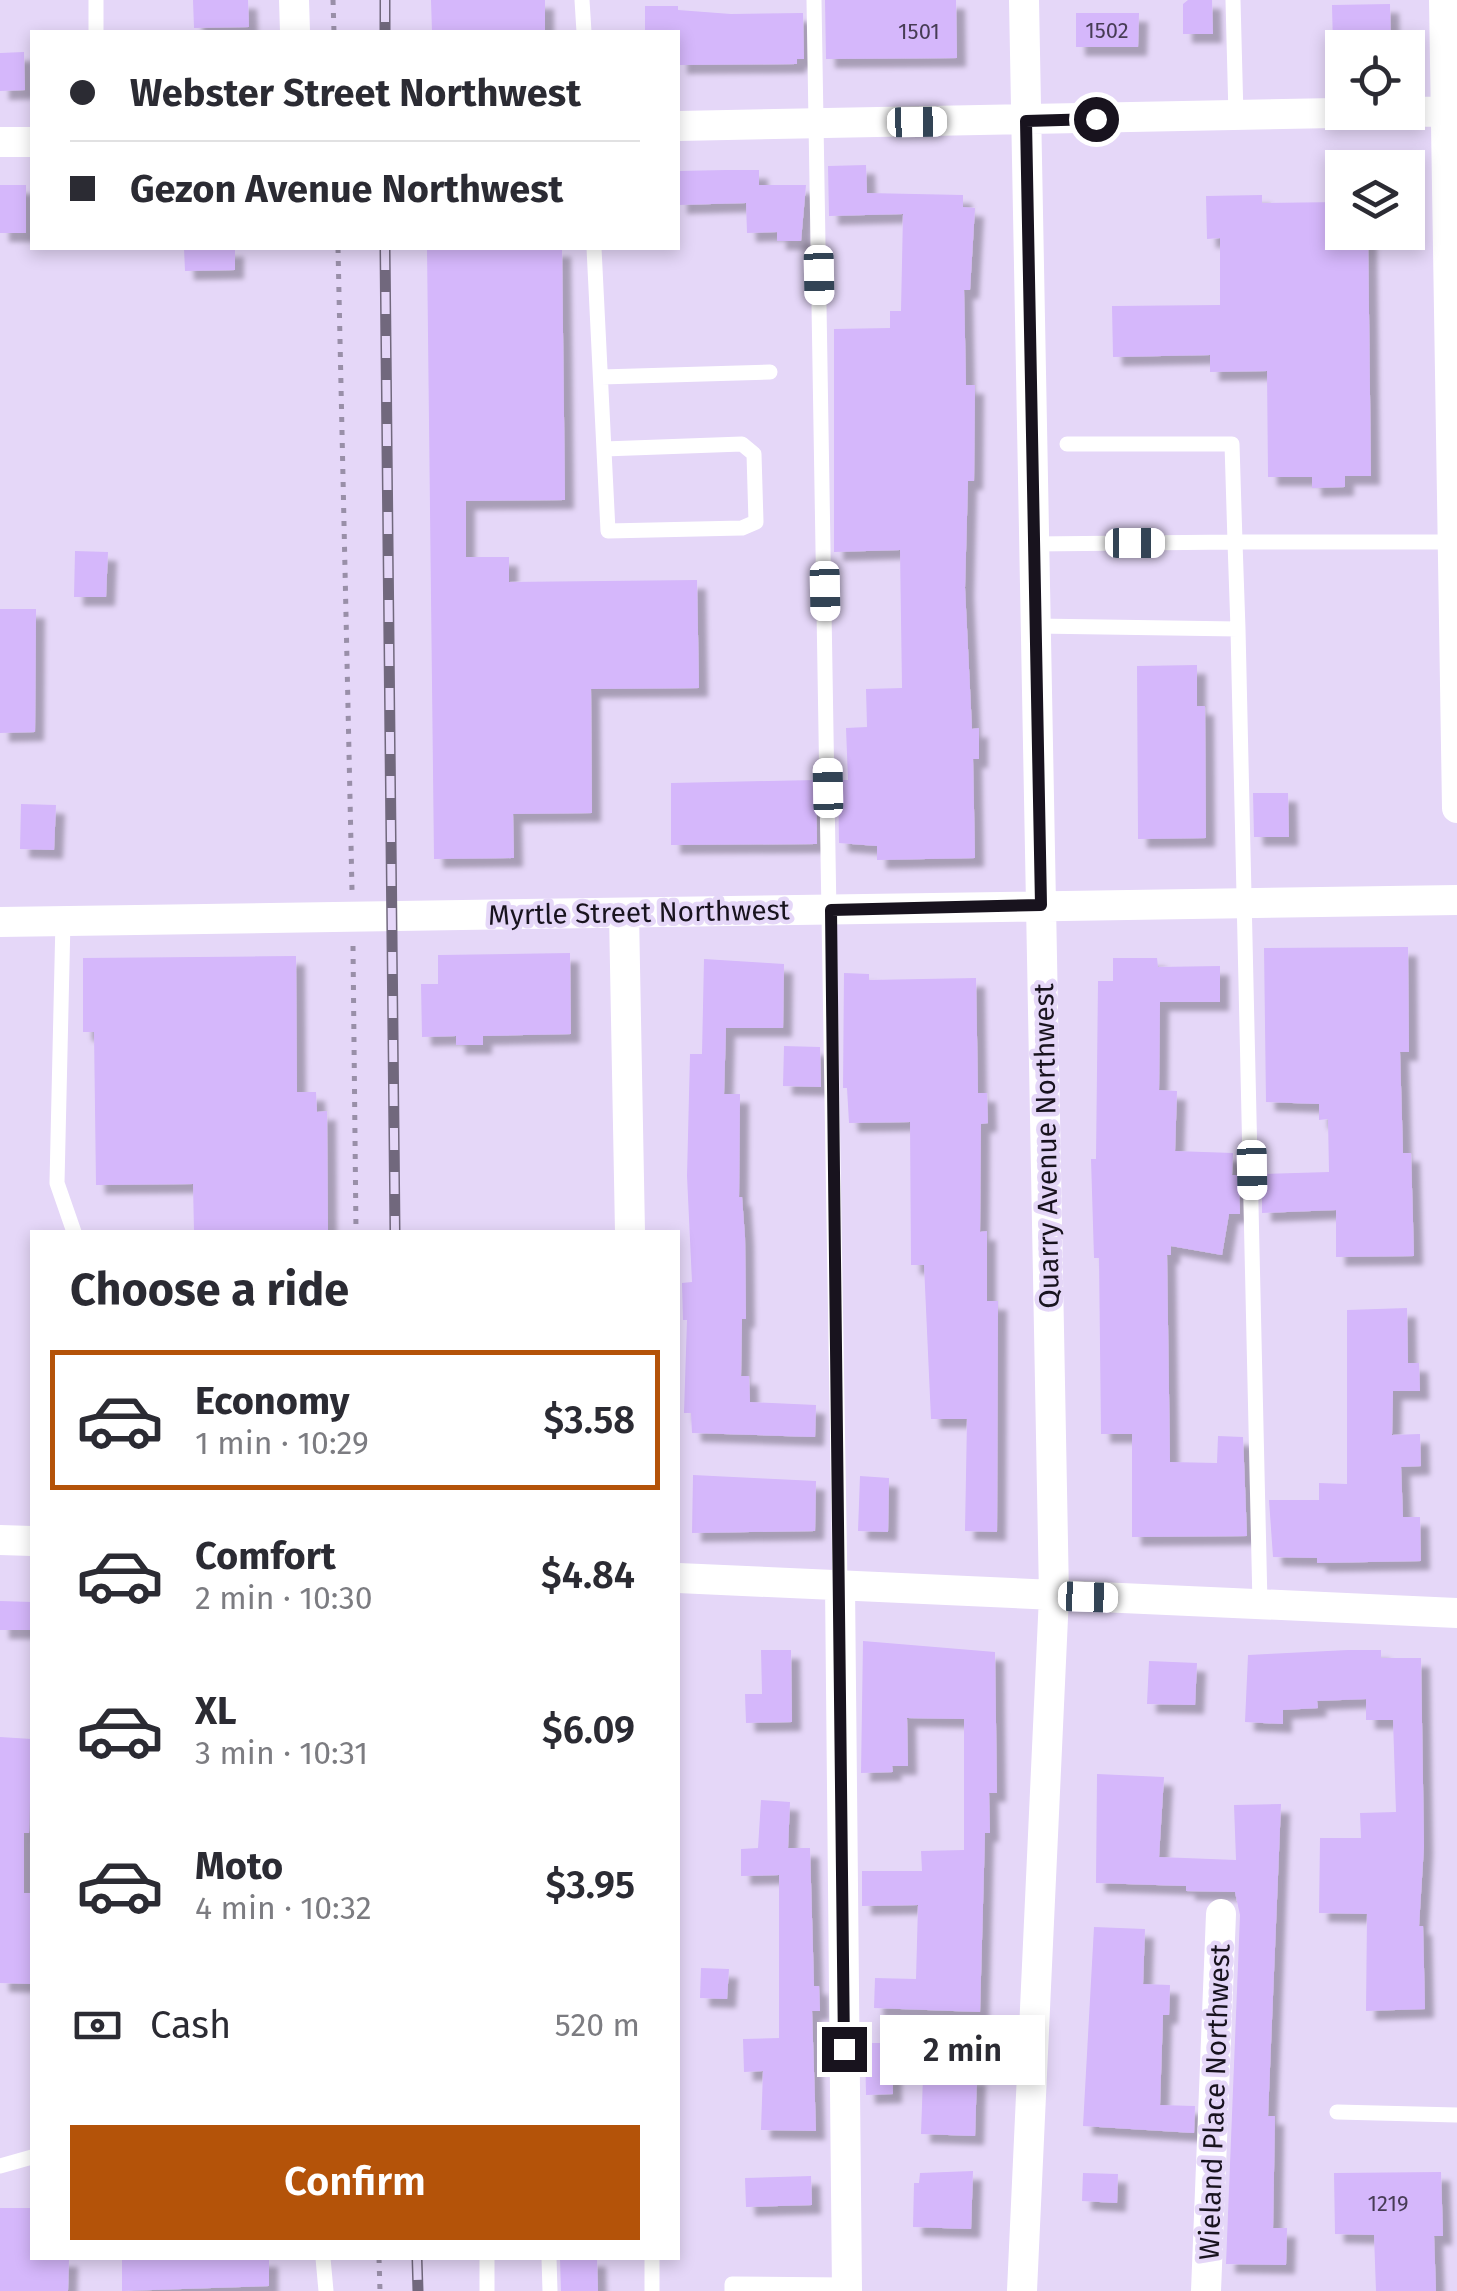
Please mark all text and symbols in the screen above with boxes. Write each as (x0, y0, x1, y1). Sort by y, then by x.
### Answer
house number: 1502 (1085, 17, 1129, 44)
house number: 1501 (898, 18, 940, 45)
map controls (1325, 30, 1425, 250)
button: locate (1325, 30, 1425, 130)
text: Webster Street Northwest (130, 70, 581, 116)
route start (1074, 97, 1119, 142)
car (887, 106, 947, 138)
button: layers (1325, 150, 1425, 250)
text: Gezon Avenue Northwest (130, 166, 563, 212)
car (803, 245, 835, 305)
car (1105, 528, 1165, 558)
car (809, 561, 841, 621)
car (812, 758, 844, 818)
street label: Myrtle Street Northwest (488, 893, 791, 932)
street label: Quarry Avenue Northwest (1027, 982, 1066, 1309)
car (1236, 1140, 1268, 1200)
text: Choose a ride (70, 1263, 349, 1317)
icon: car (75, 1375, 165, 1465)
text: Economy (195, 1378, 350, 1424)
text: $3.58 (543, 1397, 635, 1443)
text: 1 min · 10:29 (195, 1424, 369, 1462)
icon: car (75, 1530, 165, 1620)
text: Comfort (195, 1533, 336, 1579)
text: $4.84 (541, 1552, 635, 1598)
text: 2 min · 10:30 (195, 1579, 373, 1617)
car (1057, 1581, 1119, 1613)
icon: car (75, 1685, 165, 1775)
text: XL (195, 1688, 237, 1734)
text: $6.09 (542, 1707, 635, 1753)
text: 3 min · 10:31 (195, 1734, 368, 1772)
icon: car (75, 1840, 165, 1930)
text: Moto (195, 1843, 283, 1889)
text: $3.95 (545, 1862, 635, 1908)
text: 4 min · 10:32 (195, 1889, 372, 1927)
street label: Wieland Place Northwest (1192, 1943, 1237, 2261)
icon: cash (70, 1998, 125, 2053)
text: Cash (150, 2002, 231, 2048)
text: 520 m (555, 2006, 640, 2044)
callout: 2 min (879, 2014, 1044, 2084)
route end (822, 2027, 867, 2072)
text: 2 min (923, 2031, 1002, 2069)
button: Confirm (70, 2125, 640, 2240)
house number: 1219 (1368, 2190, 1408, 2217)

